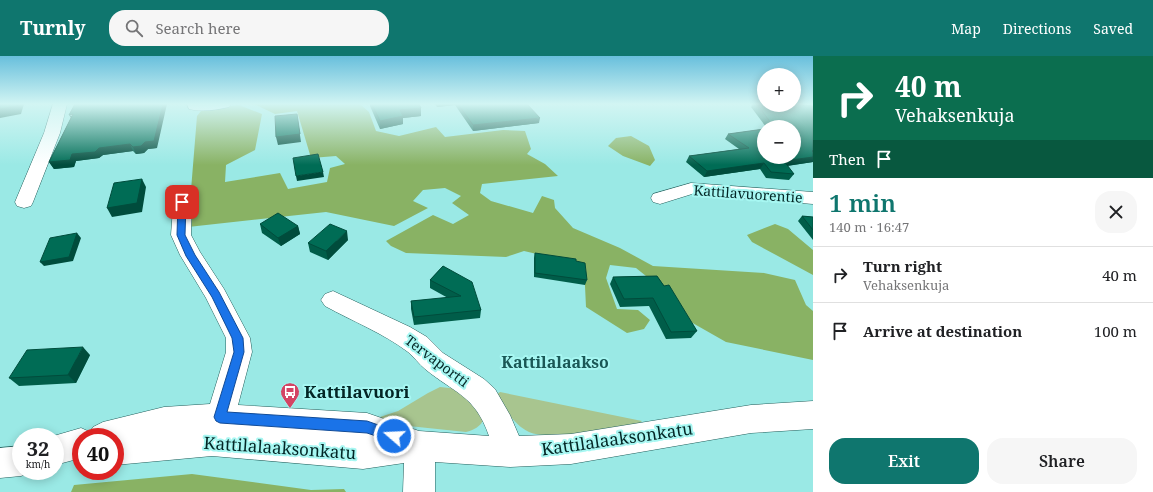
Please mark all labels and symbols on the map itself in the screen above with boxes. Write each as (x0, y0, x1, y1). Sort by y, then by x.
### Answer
street label: Kattilavuorentie (693, 180, 803, 207)
pin (165, 185, 199, 219)
street label: Tervaportti (401, 330, 474, 391)
district label: Kattilalaakso (501, 351, 609, 373)
place label: Kattilavuori (304, 380, 410, 403)
bus stop icon: Kattilavuori (279, 381, 301, 409)
position arrow (373, 415, 415, 457)
street label: Kattilalaaksonkatu (540, 416, 694, 461)
speed limit sign: 40 (72, 428, 124, 480)
street label: Kattilalaaksonkatu (203, 431, 357, 464)

